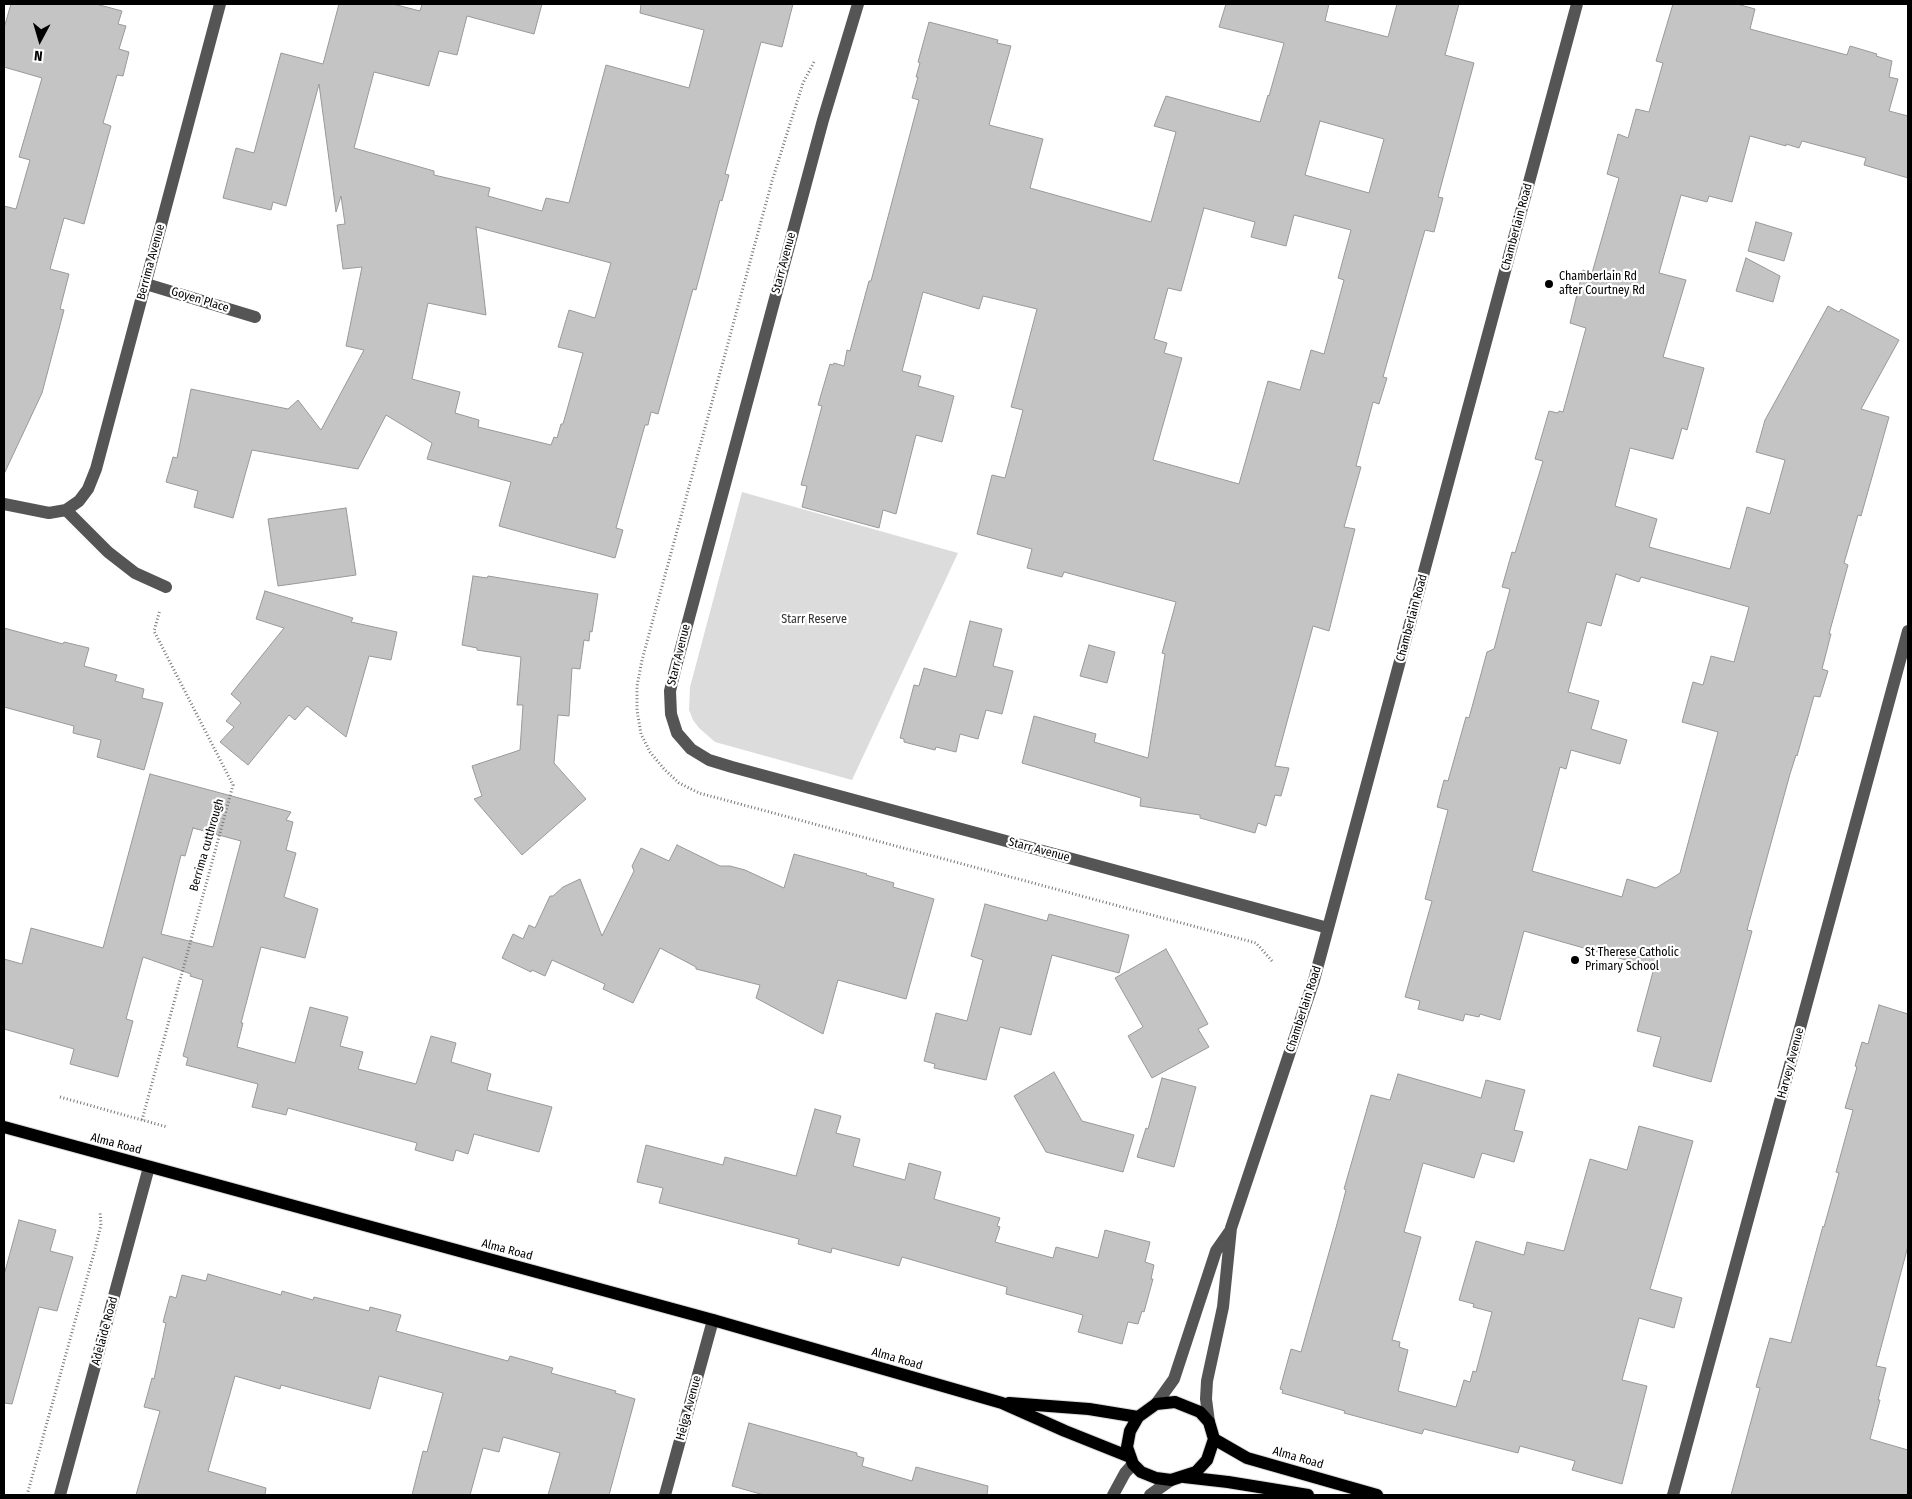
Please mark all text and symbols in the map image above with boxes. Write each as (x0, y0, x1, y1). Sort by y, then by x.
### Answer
north arrow (15, 15, 65, 65)
text: N (33, 47, 43, 64)
street label: Chamberlain Road (1498, 182, 1536, 272)
street label: Berrima Avenue (134, 223, 168, 301)
street label: Starr Avenue (769, 231, 799, 295)
place label: Chamberlain Rd after Courtney Rd (1559, 270, 1645, 298)
marker: Chamberlain Rd after Courtney Rd (1543, 278, 1555, 290)
street label: Goyen Place (169, 284, 231, 316)
street label: Chamberlain Road (1393, 573, 1431, 663)
park label: Starr Reserve (781, 613, 847, 627)
street label: Starr Avenue (664, 623, 694, 687)
street label: Berrima cutthrough (187, 797, 227, 893)
street label: Starr Avenue (1007, 835, 1071, 865)
place label: St Therese Catholic Primary School (1585, 946, 1679, 974)
marker: St Therese Catholic Primary School (1569, 954, 1581, 966)
street label: Chamberlain Road (1283, 964, 1325, 1054)
street label: Harvey Avenue (1775, 1026, 1807, 1100)
street label: Alma Road (89, 1130, 143, 1158)
street label: Alma Road (480, 1236, 534, 1264)
street label: Adelaide Road (89, 1295, 121, 1367)
street label: Alma Road (870, 1345, 924, 1373)
street label: Helga Avenue (673, 1374, 705, 1442)
street label: Alma Road (1271, 1444, 1325, 1472)

